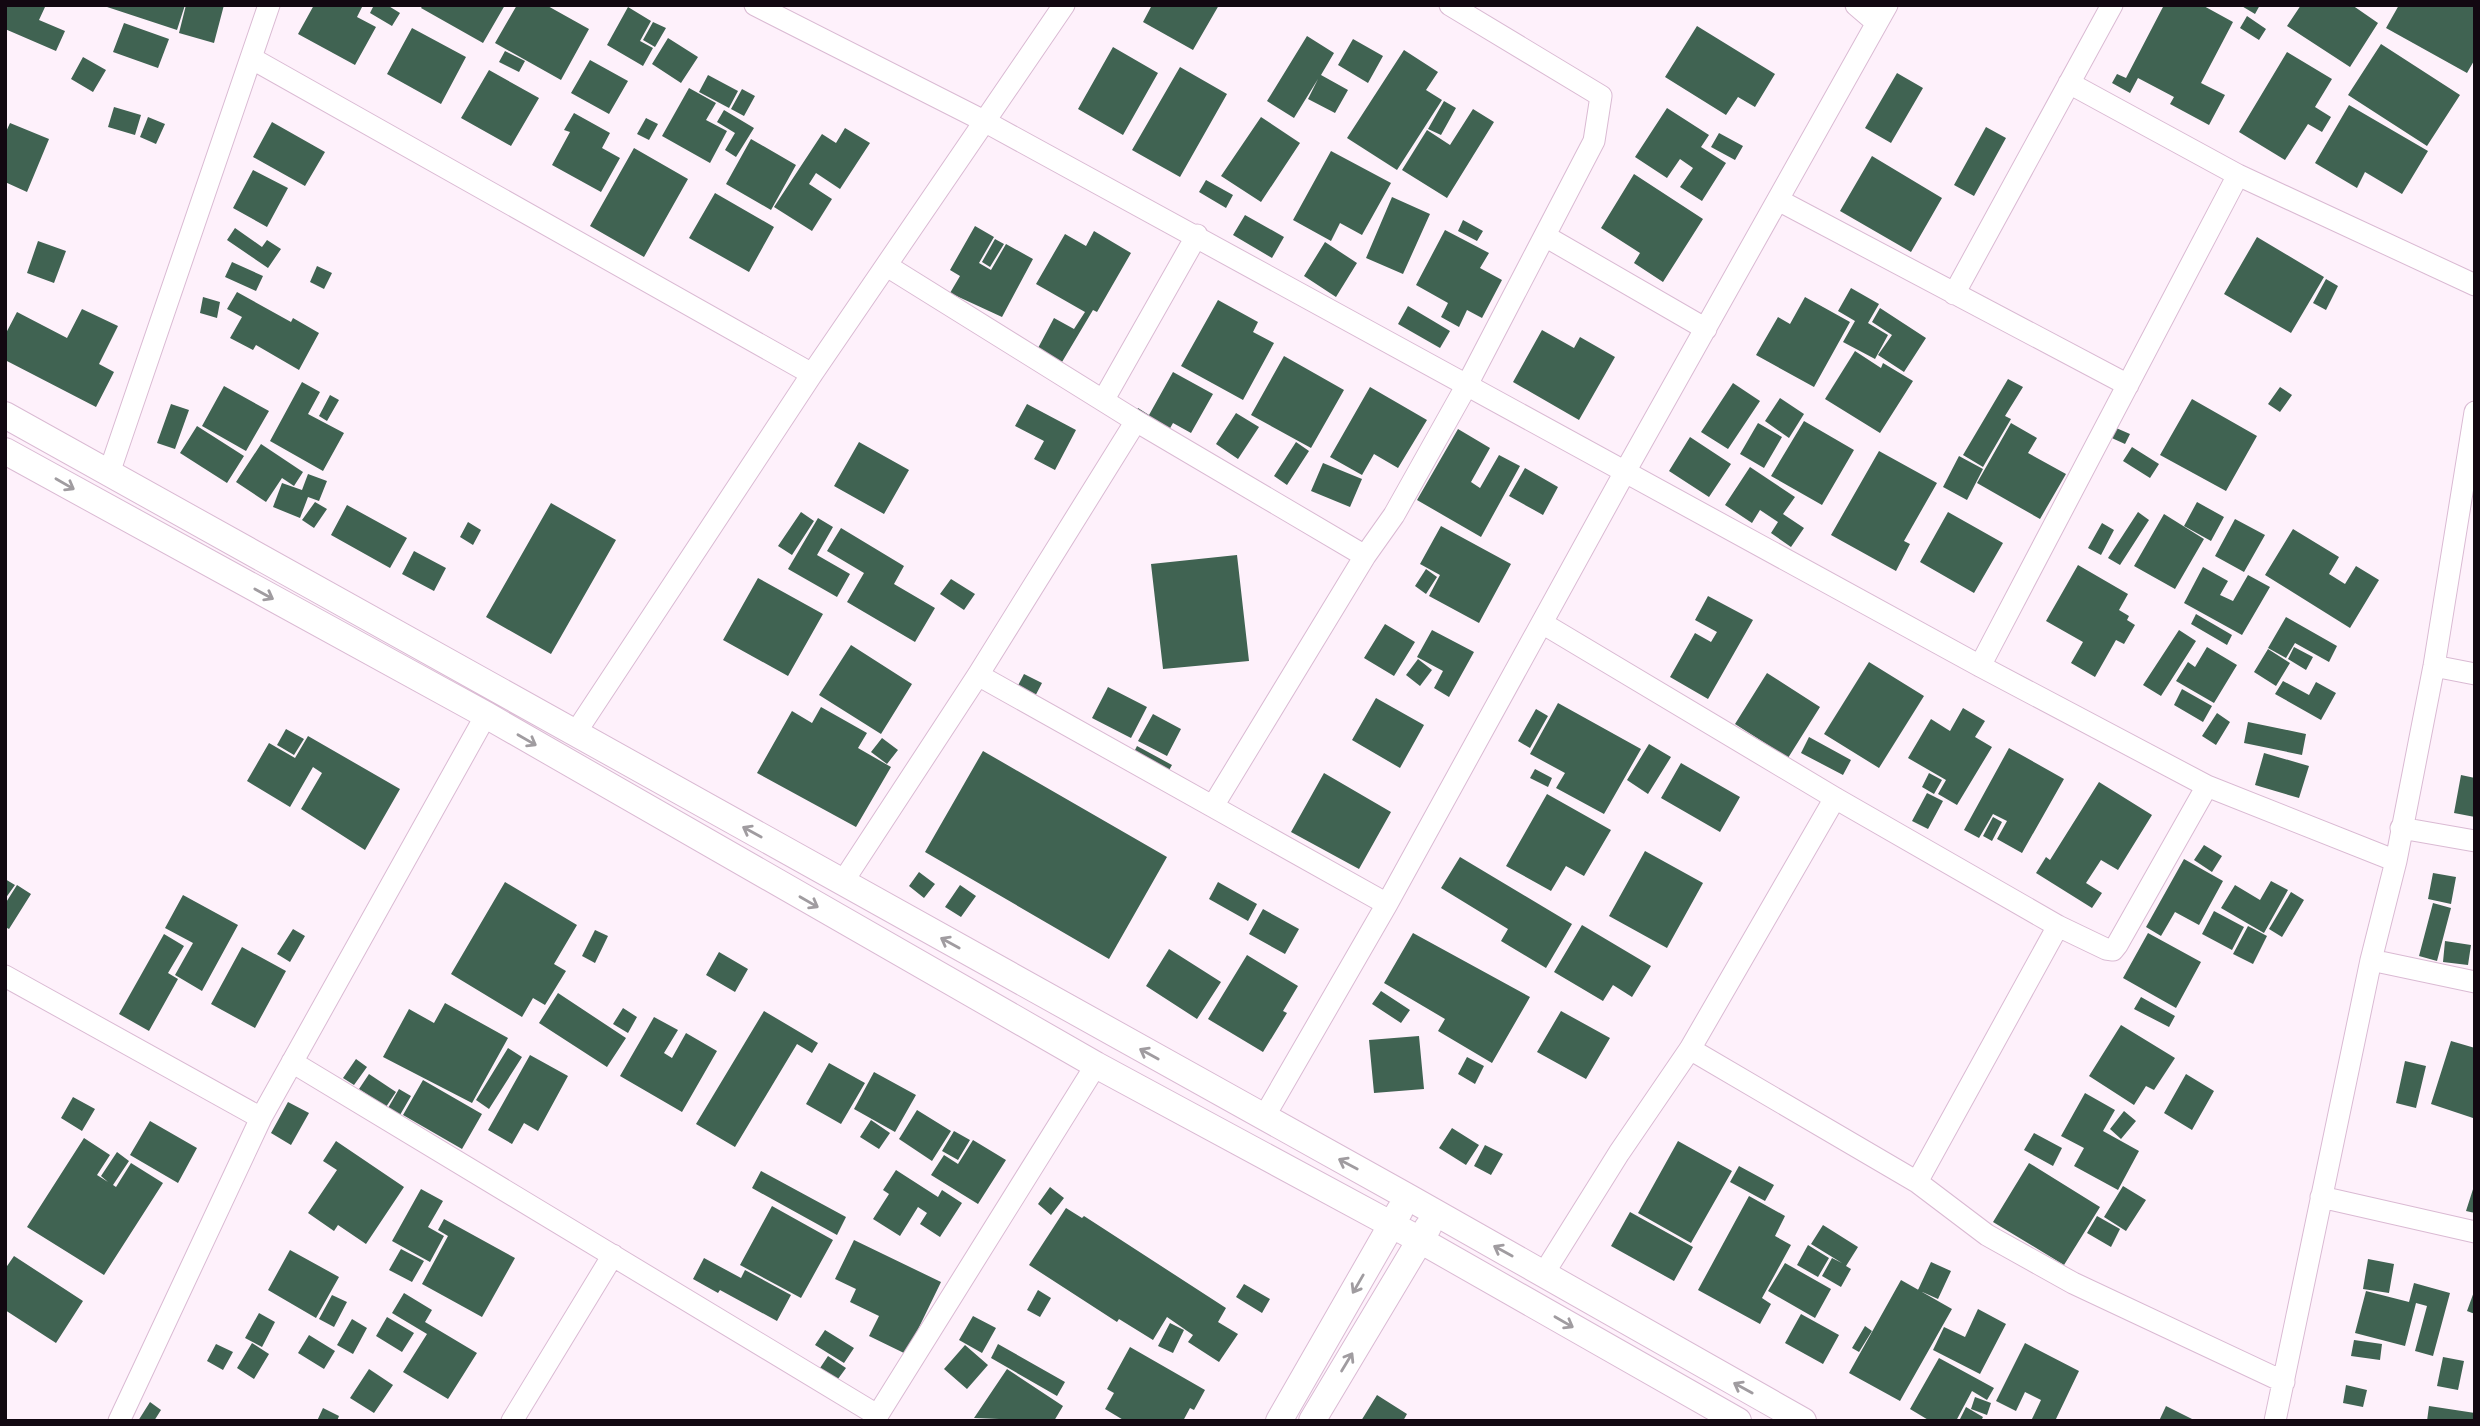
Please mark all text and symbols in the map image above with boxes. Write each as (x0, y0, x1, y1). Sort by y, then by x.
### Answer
one-way arrow (54, 477, 74, 491)
one-way arrow (253, 587, 273, 601)
one-way arrow (517, 733, 537, 747)
one-way arrow (742, 825, 762, 839)
one-way arrow (799, 895, 819, 909)
one-way arrow (940, 936, 961, 949)
one-way arrow (1139, 1047, 1159, 1061)
one-way arrow (1338, 1157, 1359, 1170)
one-way arrow (1493, 1244, 1514, 1257)
one-way arrow (1351, 1274, 1365, 1294)
one-way arrow (1554, 1315, 1574, 1329)
one-way arrow (1341, 1353, 1355, 1373)
one-way arrow (1733, 1381, 1754, 1394)

